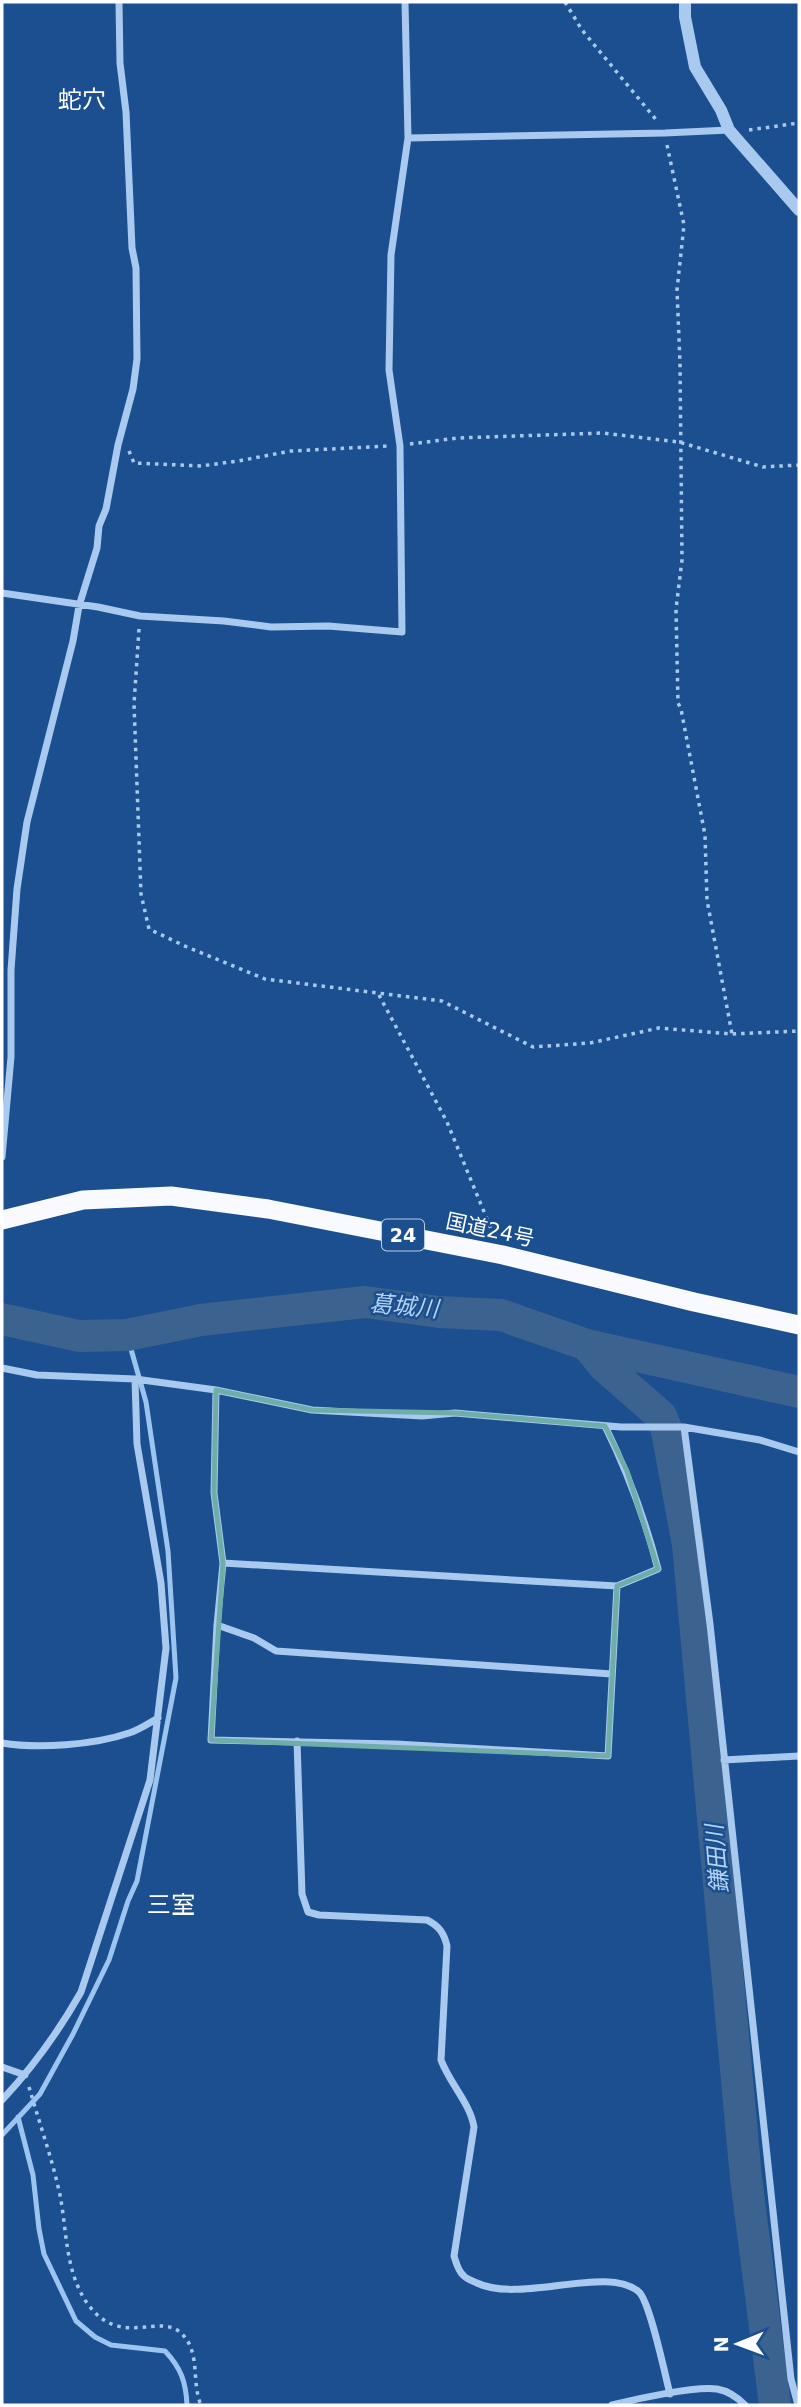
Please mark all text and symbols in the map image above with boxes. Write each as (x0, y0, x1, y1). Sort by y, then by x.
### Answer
district label: 蛇穴 (58, 86, 106, 114)
street label: 国道24号 (444, 1209, 536, 1251)
road number: 24 (382, 1219, 424, 1250)
water label: 葛城川 (368, 1290, 442, 1322)
water label: 鎌田川 (701, 1821, 733, 1895)
district label: 三室 (147, 1891, 195, 1919)
north arrow (703, 2309, 773, 2379)
text: N (710, 2336, 732, 2352)

